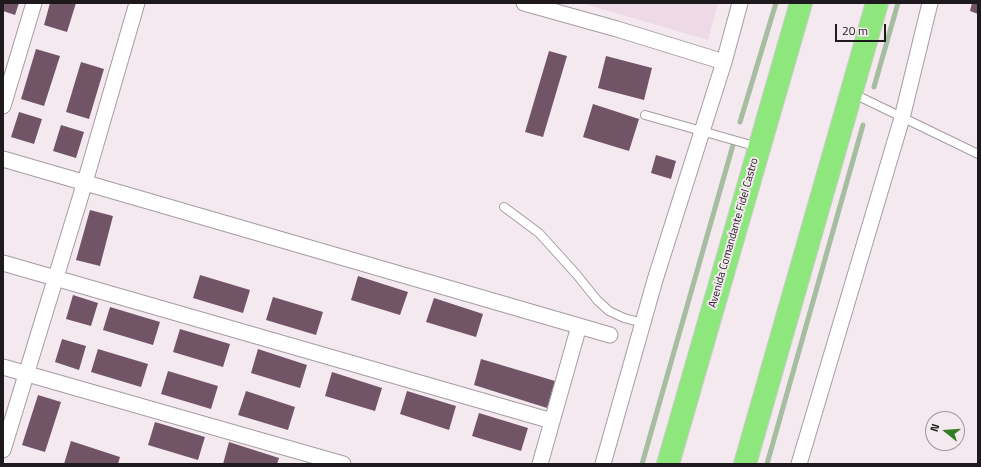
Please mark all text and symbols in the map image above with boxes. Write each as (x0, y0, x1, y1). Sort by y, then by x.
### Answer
scale bar (837, 16, 888, 42)
text: 20 m (842, 21, 868, 40)
street label: Avenida Comandante Fidel Castro (706, 157, 762, 309)
north arrow (925, 411, 965, 451)
text: N (926, 422, 943, 434)

